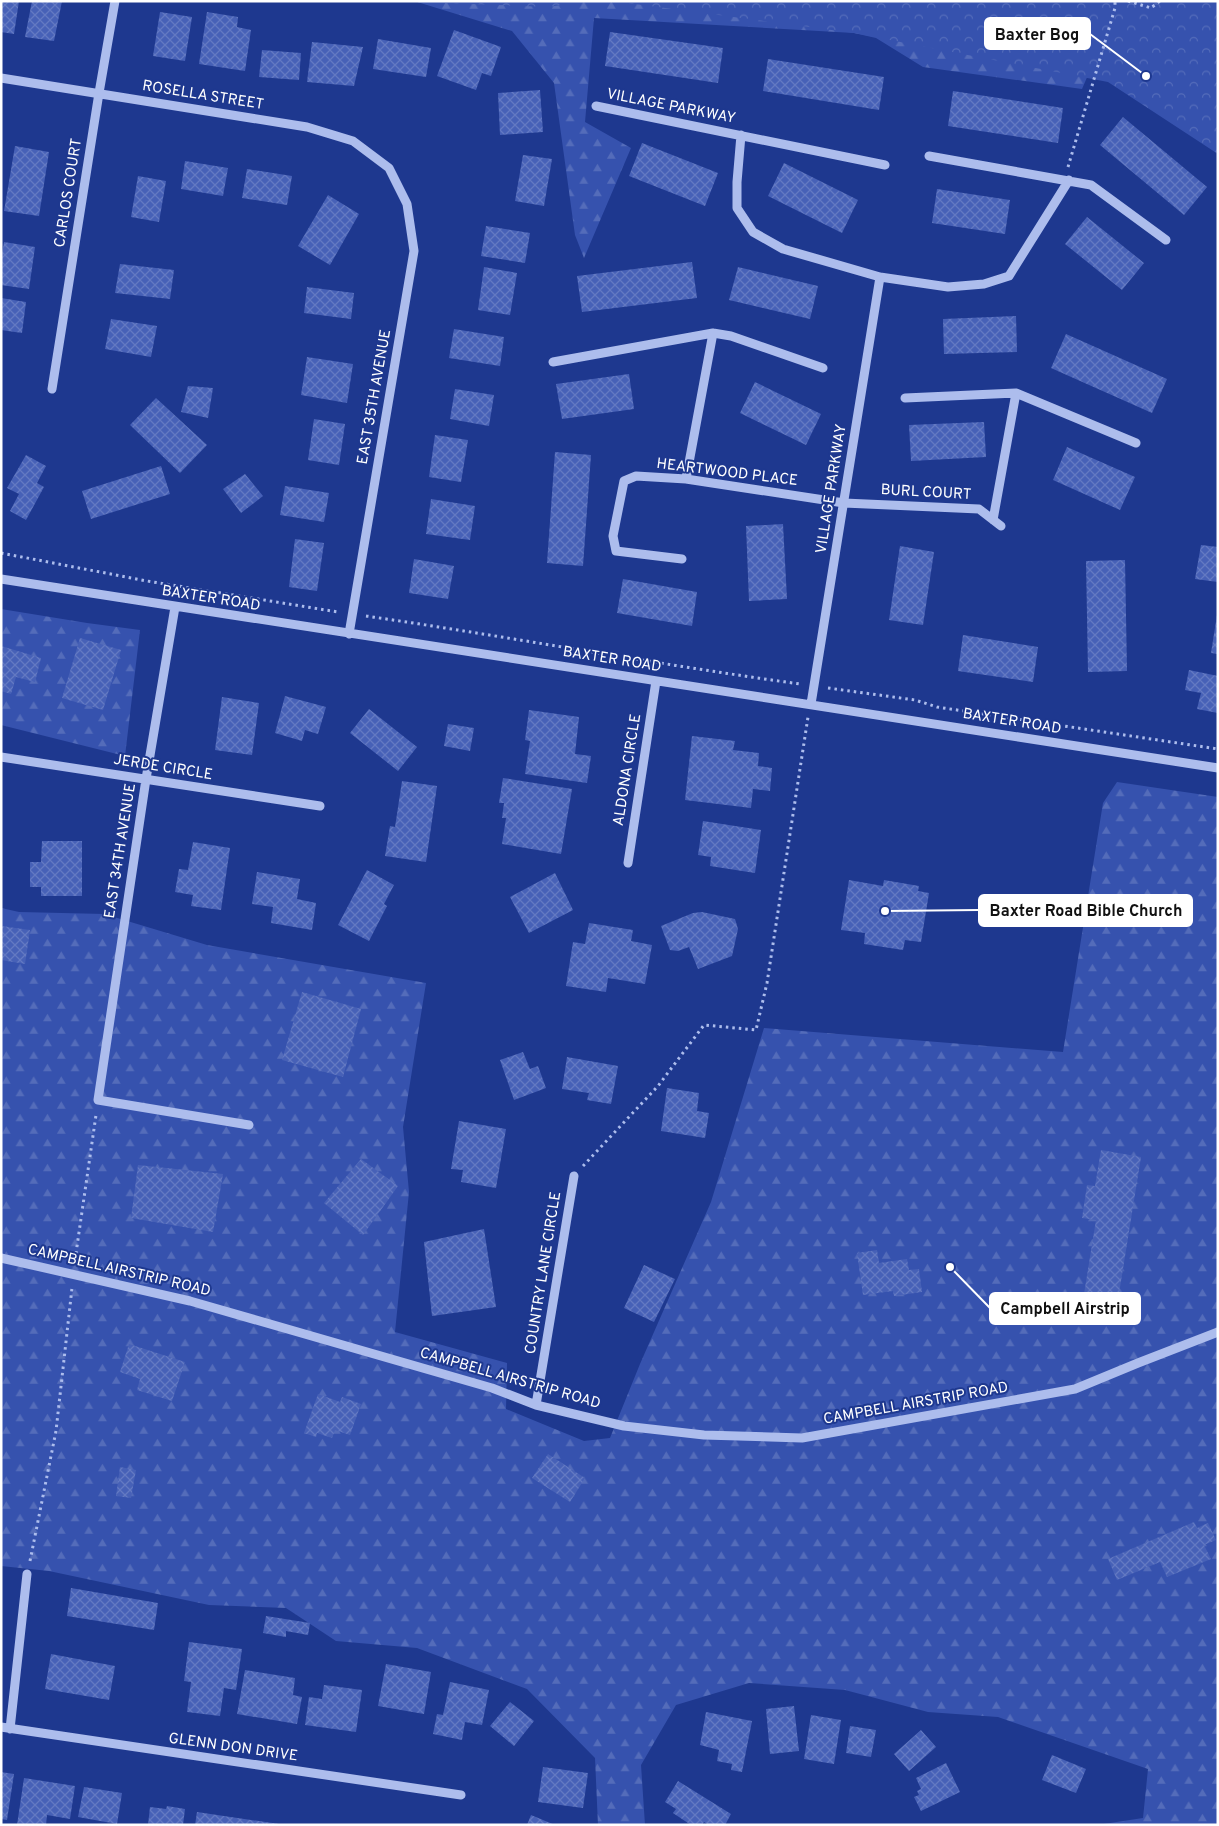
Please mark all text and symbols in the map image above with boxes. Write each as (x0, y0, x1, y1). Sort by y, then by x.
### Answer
callout: Baxter Bog (985, 18, 1090, 49)
text: Baxter Bog (995, 26, 1079, 46)
street label: ROSELLA STREET (141, 77, 265, 115)
street label: VILLAGE PARKWAY (605, 85, 738, 129)
street label: CARLOS COURT (51, 137, 87, 249)
street label: EAST 35TH AVENUE (354, 328, 396, 466)
street label: VILLAGE PARKWAY (812, 422, 852, 555)
street label: HEARTWOOD PLACE (655, 455, 799, 491)
street label: BURL COURT (880, 481, 972, 505)
street label: BAXTER ROAD (160, 582, 262, 616)
street label: BAXTER ROAD (561, 643, 663, 677)
street label: BAXTER ROAD (961, 705, 1063, 739)
street label: ALDONA CIRCLE (610, 713, 646, 827)
street label: JERDE CIRCLE (112, 751, 214, 785)
street label: EAST 34TH AVENUE (101, 782, 141, 920)
callout: Baxter Road Bible Church (979, 895, 1192, 926)
text: Baxter Road Bible Church (990, 902, 1182, 922)
street label: COUNTRY LANE CIRCLE (522, 1190, 566, 1356)
street label: CAMPBELL AIRSTRIP ROAD (26, 1241, 212, 1301)
callout: Campbell Airstrip (990, 1293, 1140, 1324)
text: Campbell Airstrip (1000, 1300, 1130, 1320)
street label: CAMPBELL AIRSTRIP ROAD (417, 1344, 603, 1414)
street label: CAMPBELL AIRSTRIP ROAD (822, 1378, 1010, 1430)
street label: GLENN DON DRIVE (167, 1730, 299, 1766)

